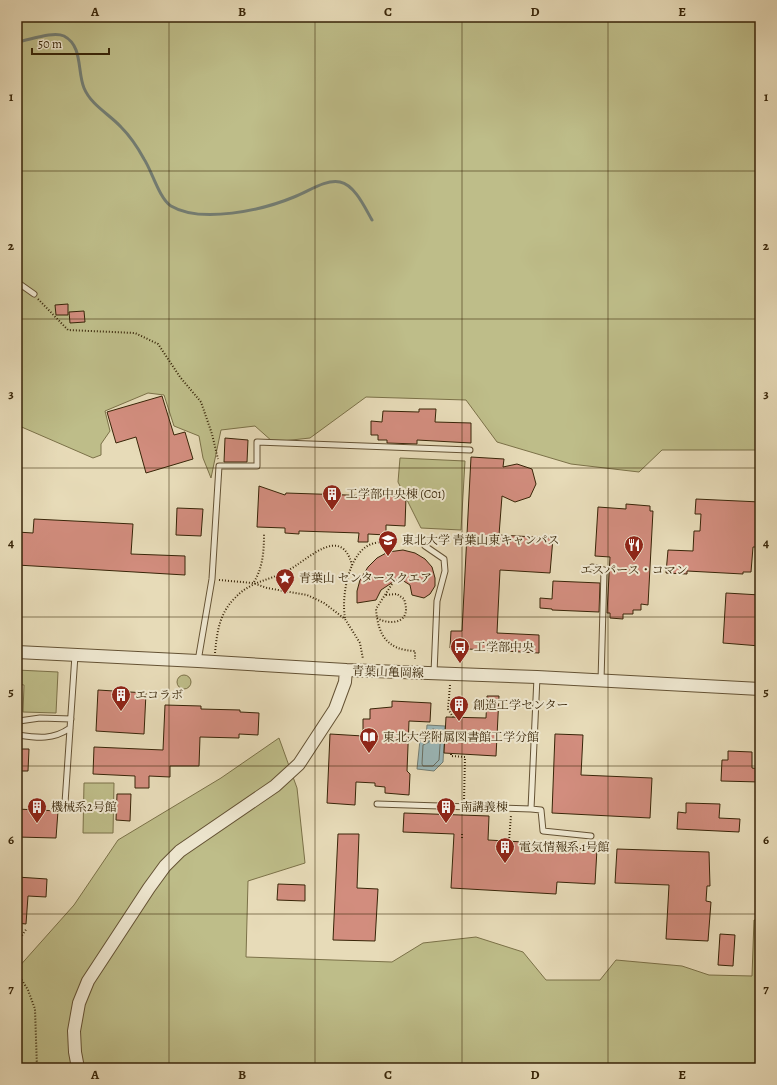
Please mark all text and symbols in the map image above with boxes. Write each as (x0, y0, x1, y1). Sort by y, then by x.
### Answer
text: A (90, 3, 100, 20)
text: B (238, 3, 246, 20)
text: C (384, 3, 392, 20)
text: D (530, 3, 540, 20)
text: E (678, 3, 686, 20)
scale bar (32, 30, 109, 56)
text: 50 m (38, 36, 62, 52)
text: 1 (9, 88, 14, 105)
text: 1 (764, 88, 769, 105)
text: 2 (8, 237, 15, 254)
text: 2 (763, 237, 770, 254)
text: 3 (8, 385, 14, 402)
text: 3 (763, 385, 769, 402)
building icon: 工学部中央棟 (C01) (321, 483, 343, 511)
place label: 工学部中央棟 (C01) (346, 486, 445, 502)
school or university icon: 東北大学 青葉山東キャンパス (377, 529, 399, 557)
place label: 東北大学 青葉山東キャンパス (402, 532, 560, 548)
text: 4 (8, 534, 14, 551)
restaurant icon: エスパース・コマン (623, 534, 645, 562)
text: 4 (763, 534, 769, 551)
place label: エスパース・コマン (580, 562, 688, 578)
place icon: 青葉山 センタースクエア (274, 567, 296, 595)
place label: 青葉山 センタースクエア (299, 570, 432, 586)
bus stop icon: 工学部中央 (449, 636, 471, 664)
place label: 工学部中央 (474, 639, 534, 655)
street label: 青葉山亀岡線 (352, 663, 424, 681)
text: 5 (8, 683, 14, 700)
text: 5 (763, 683, 769, 700)
building icon: エコラボ (110, 684, 132, 712)
place label: エコラボ (135, 687, 183, 703)
building icon: 創造工学センター (448, 694, 470, 722)
place label: 創造工学センター (473, 697, 569, 713)
library icon: 東北大学附属図書館工学分館 (358, 726, 380, 754)
place label: 東北大学附属図書館工学分館 (383, 729, 539, 745)
building icon: 機械系2号館 (26, 796, 48, 824)
building icon: 南講義棟 (435, 796, 457, 824)
place label: 機械系2号館 (51, 799, 117, 815)
place label: 南講義棟 (460, 799, 508, 815)
text: 6 (8, 831, 14, 848)
text: 6 (763, 831, 769, 848)
building icon: 電気情報系 1号館 (494, 836, 516, 864)
place label: 電気情報系 1号館 (519, 839, 609, 855)
text: 7 (8, 980, 14, 997)
text: 7 (763, 980, 769, 997)
text: A (90, 1066, 100, 1083)
text: B (238, 1066, 246, 1083)
text: C (384, 1066, 392, 1083)
text: D (530, 1066, 540, 1083)
text: E (678, 1066, 686, 1083)

